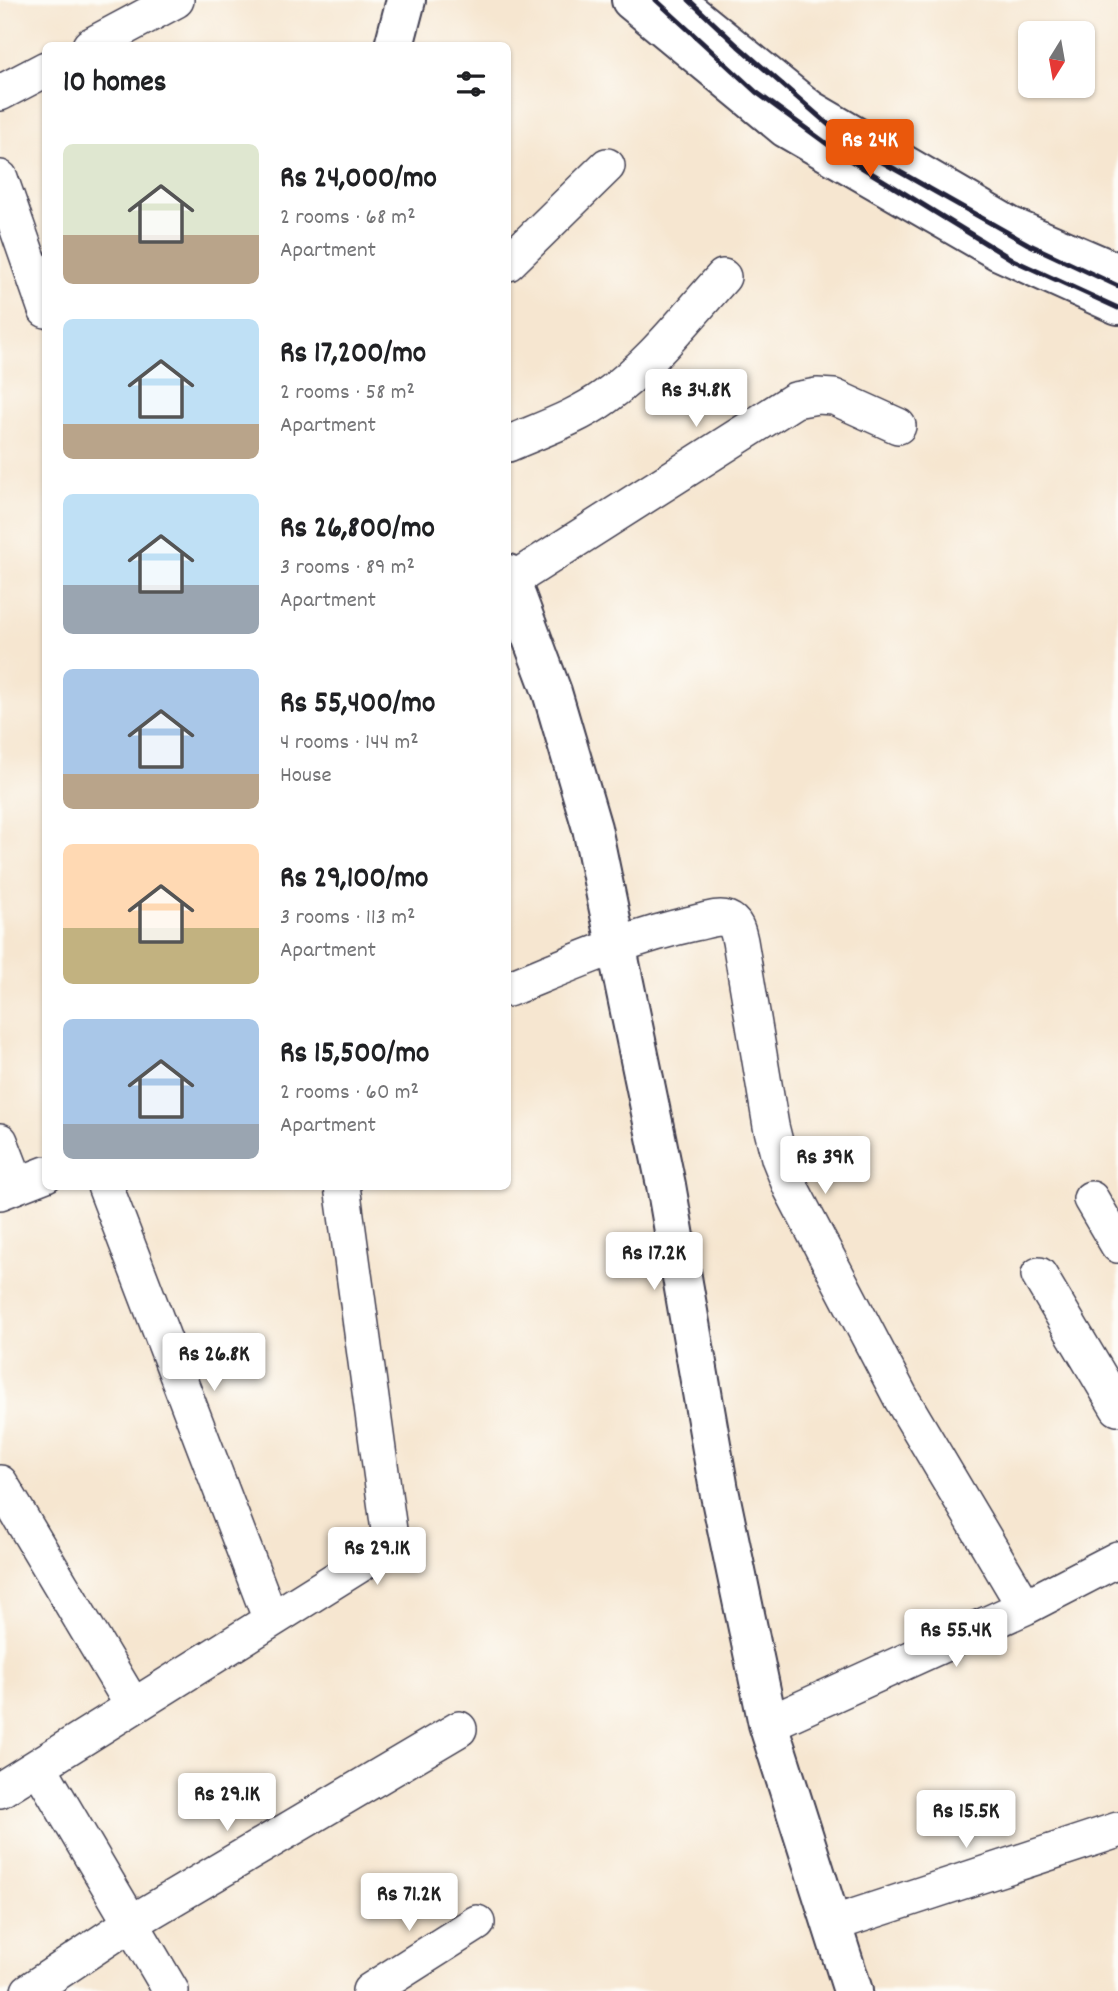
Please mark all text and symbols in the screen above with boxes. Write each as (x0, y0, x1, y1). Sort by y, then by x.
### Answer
north arrow (1018, 21, 1096, 98)
map controls (1018, 21, 1095, 98)
text: 10 homes (63, 63, 166, 106)
icon: filters (452, 65, 490, 103)
pin: Rs 24K (813, 120, 927, 179)
text: Rs 24K (842, 125, 898, 158)
text: Rs 24,000/mo (280, 159, 437, 202)
icon: home (119, 172, 203, 256)
text: 2 rooms · 68 m² (280, 202, 416, 235)
text: Apartment (280, 235, 376, 268)
text: Rs 17,200/mo (280, 334, 426, 377)
icon: home (119, 347, 203, 431)
pin: Rs 34.8K (624, 370, 768, 429)
text: Rs 34.8K (661, 375, 731, 408)
text: 2 rooms · 58 m² (280, 377, 415, 410)
text: Apartment (280, 410, 376, 443)
text: Rs 26,800/mo (280, 509, 435, 552)
icon: home (119, 522, 203, 606)
text: 3 rooms · 89 m² (280, 552, 415, 585)
text: Apartment (280, 585, 376, 618)
text: Rs 55,400/mo (280, 684, 435, 727)
icon: home (119, 697, 203, 781)
text: 4 rooms · 144 m² (280, 727, 419, 760)
text: House (280, 760, 332, 793)
text: Rs 29,100/mo (280, 859, 428, 902)
icon: home (119, 872, 203, 956)
text: 3 rooms · 113 m² (280, 902, 416, 935)
text: Apartment (280, 935, 376, 968)
text: Rs 15,500/mo (280, 1034, 429, 1077)
icon: home (119, 1047, 203, 1131)
text: 2 rooms · 60 m² (280, 1077, 419, 1110)
text: Apartment (280, 1110, 376, 1143)
pin: Rs 39K (768, 1136, 882, 1196)
text: Rs 39K (796, 1142, 854, 1175)
pin: Rs 17.2K (582, 1232, 726, 1292)
text: Rs 17.2K (622, 1238, 686, 1271)
pin: Rs 26.8K (142, 1334, 286, 1393)
text: Rs 26.8K (178, 1339, 250, 1372)
pin: Rs 29.1K (305, 1528, 449, 1587)
text: Rs 29.1K (344, 1533, 410, 1566)
pin: Rs 55.4K (884, 1610, 1028, 1669)
text: Rs 55.4K (920, 1615, 992, 1648)
pin: Rs 29.1K (155, 1773, 299, 1833)
text: Rs 29.1K (194, 1779, 260, 1812)
pin: Rs 15.5K (894, 1790, 1038, 1850)
text: Rs 15.5K (933, 1796, 999, 1829)
pin: Rs 71.2K (337, 1874, 481, 1933)
text: Rs 71.2K (377, 1879, 441, 1912)

